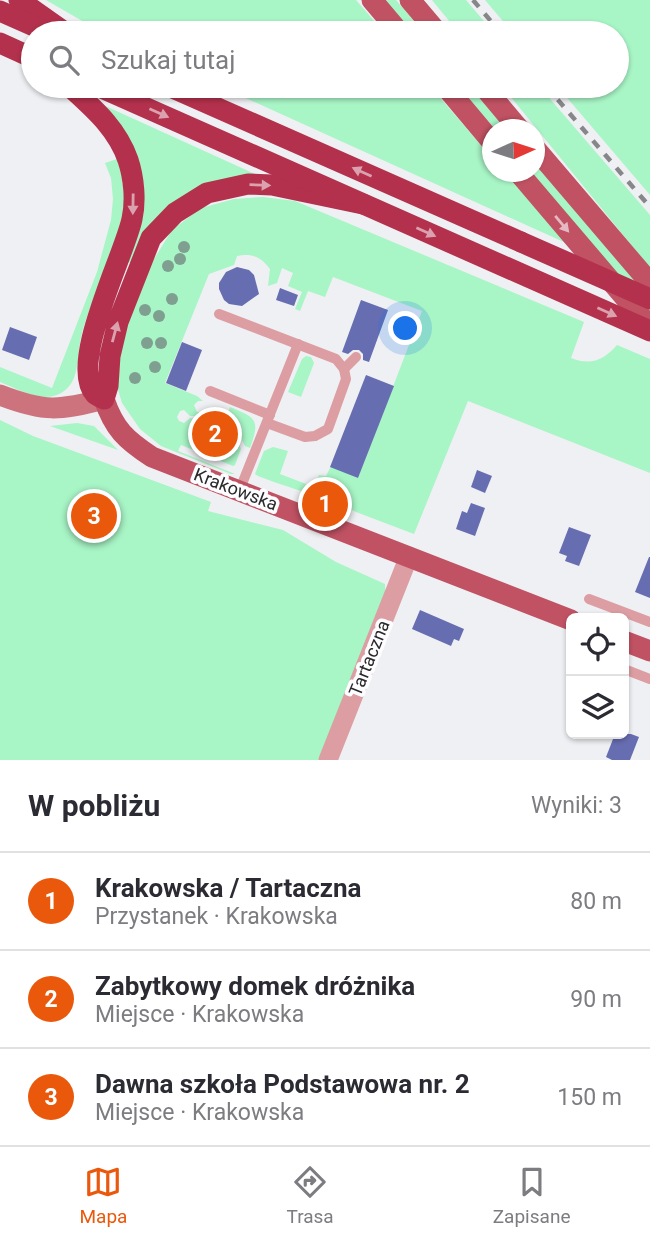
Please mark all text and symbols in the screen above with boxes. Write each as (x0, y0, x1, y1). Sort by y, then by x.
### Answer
search box (21, 21, 629, 98)
icon: search (45, 41, 83, 79)
text: Szukaj tutaj (101, 45, 235, 75)
one-way arrow (149, 107, 169, 119)
north arrow (482, 119, 545, 182)
one-way arrow (352, 166, 372, 178)
one-way arrow (249, 179, 271, 190)
one-way arrow (127, 193, 139, 215)
one-way arrow (554, 215, 569, 232)
one-way arrow (416, 226, 436, 238)
one-way arrow (597, 306, 617, 318)
your location (388, 311, 422, 345)
one-way arrow (110, 321, 121, 343)
pin: 2 (192, 408, 238, 460)
street label: Krakowska (191, 463, 281, 515)
pin: 1 (302, 478, 348, 530)
pin: 3 (71, 490, 117, 542)
map controls (566, 613, 629, 739)
button: locate (566, 613, 629, 676)
street label: Tartaczna (344, 617, 394, 699)
button: layers (566, 676, 629, 739)
text: W pobliżu (28, 788, 160, 823)
text: Wyniki: 3 (531, 792, 622, 819)
text: Krakowska / Tartaczna (95, 873, 362, 903)
text: 1 (44, 888, 58, 915)
text: 80 m (570, 888, 622, 915)
text: Przystanek · Krakowska (95, 903, 338, 930)
text: Zabytkowy domek dróżnika (95, 971, 415, 1001)
text: 2 (44, 986, 58, 1013)
text: 90 m (570, 986, 622, 1013)
text: Miejsce · Krakowska (95, 1001, 304, 1028)
text: Dawna szkoła Podstawowa nr. 2 (95, 1069, 470, 1099)
text: 3 (44, 1084, 58, 1111)
text: 150 m (557, 1084, 622, 1111)
text: Miejsce · Krakowska (95, 1099, 304, 1126)
tab: Mapa (80, 1163, 127, 1228)
tab: Trasa (287, 1163, 334, 1228)
tab: Zapisane (493, 1163, 570, 1228)

